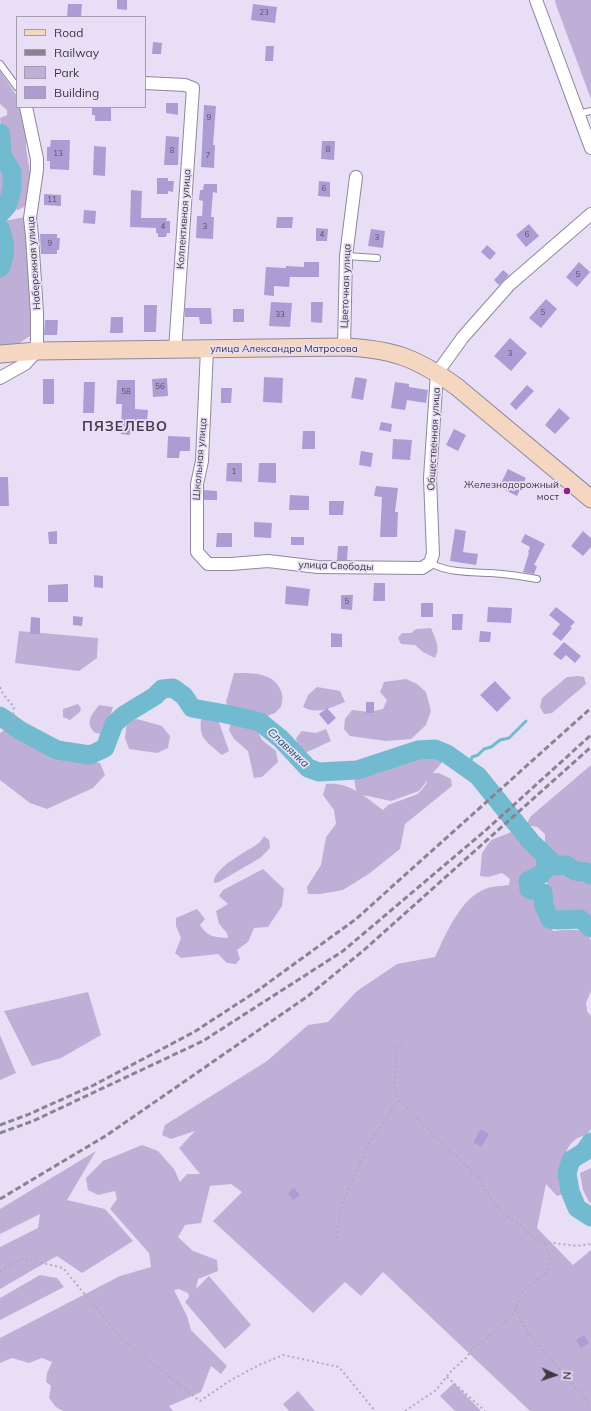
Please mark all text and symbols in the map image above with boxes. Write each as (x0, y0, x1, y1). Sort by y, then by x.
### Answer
house number: 23 (259, 8, 269, 18)
legend (16, 16, 146, 108)
text: Road (54, 25, 83, 40)
text: Railway (54, 45, 99, 60)
text: Park (54, 65, 79, 80)
text: Building (54, 85, 99, 100)
house number: 9 (207, 113, 211, 123)
house number: 8 (326, 145, 330, 155)
house number: 8 (170, 146, 174, 156)
house number: 13 (53, 149, 63, 159)
house number: 7 (206, 151, 210, 161)
street label: Коллективная улица (175, 169, 193, 269)
house number: 6 (322, 184, 326, 194)
house number: 11 (47, 195, 57, 205)
street label: Набережная улица (25, 216, 43, 310)
house number: 4 (161, 222, 165, 232)
house number: 3 (203, 222, 207, 232)
house number: 4 (320, 230, 324, 240)
house number: 6 (525, 230, 529, 240)
house number: 3 (375, 233, 379, 243)
house number: 9 (48, 239, 52, 249)
street label: Цветочная улица (339, 244, 353, 328)
house number: 5 (576, 270, 580, 280)
house number: 5 (541, 308, 545, 318)
house number: 33 (275, 310, 285, 320)
street label: улица Александра Матросова (210, 343, 358, 355)
house number: 3 (508, 349, 512, 359)
house number: 56 (155, 382, 165, 392)
house number: 58 (121, 387, 131, 397)
street label: Общественная улица (425, 387, 443, 491)
street label: Школьная улица (190, 417, 210, 501)
district label: ПЯЗЕЛЕВО (82, 419, 168, 435)
house number: 1 (232, 467, 236, 477)
place label: Железнодорожный мост (464, 479, 559, 502)
marker: Железнодорожный мост (562, 486, 572, 496)
street label: улица Свободы (298, 559, 374, 573)
house number: 5 (345, 597, 349, 607)
water label: Славянка (264, 725, 312, 771)
north arrow (535, 1355, 575, 1395)
text: N (560, 1371, 574, 1380)

